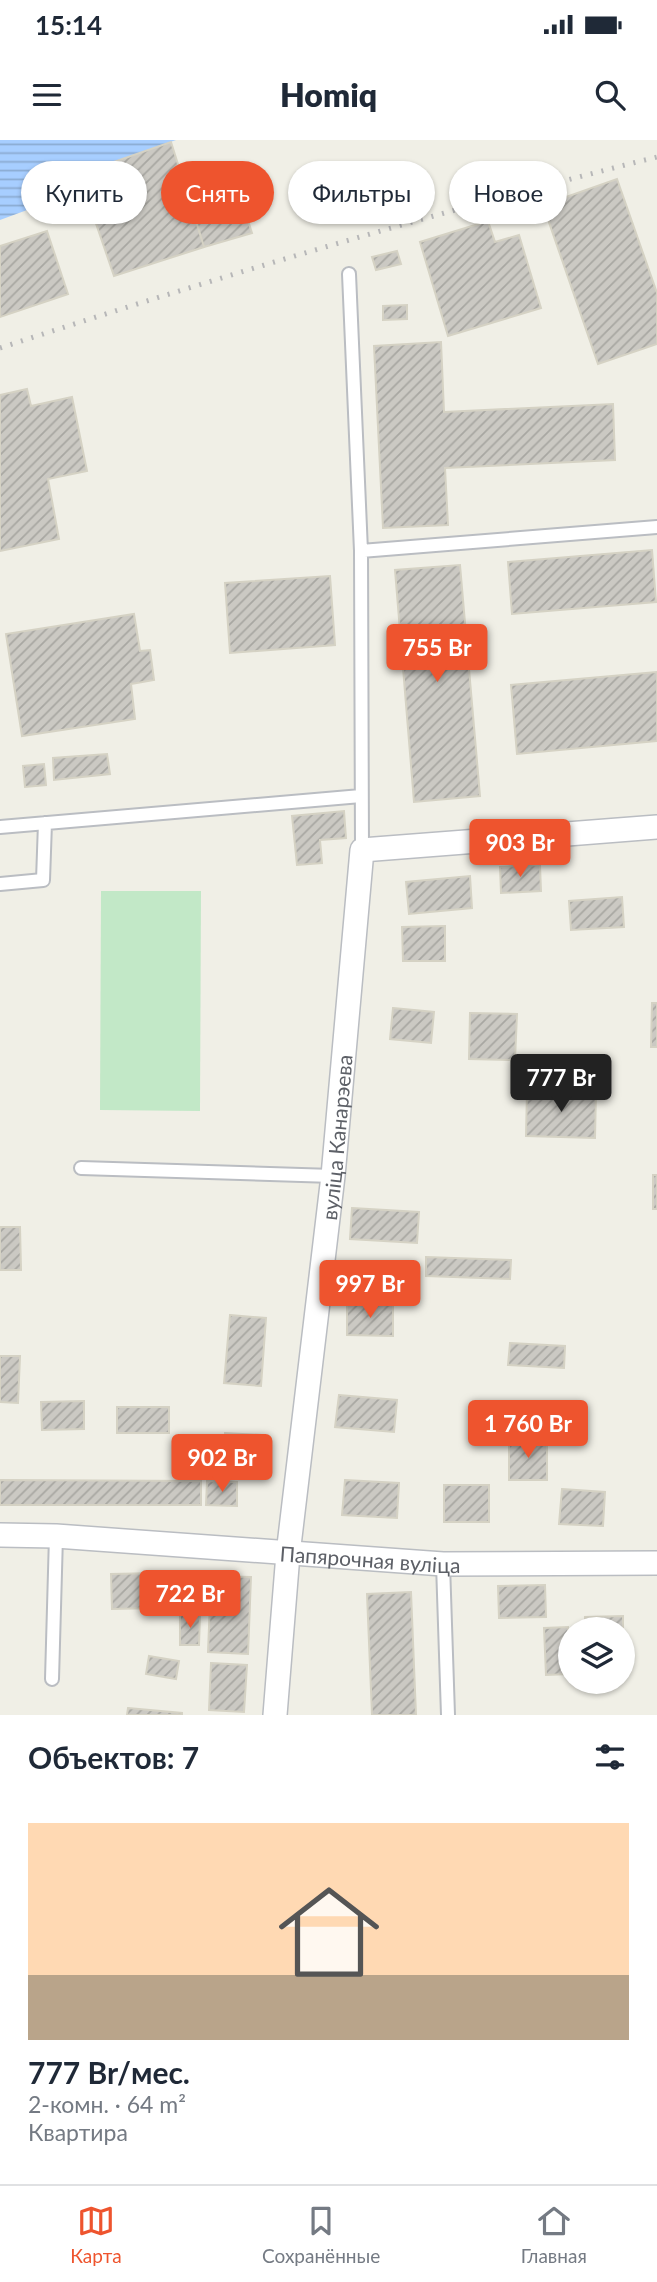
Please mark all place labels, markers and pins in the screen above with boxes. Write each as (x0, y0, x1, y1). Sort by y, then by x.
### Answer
pin: 755 Br (380, 624, 494, 684)
pin: 903 Br (463, 820, 577, 879)
pin: 777 Br (504, 1054, 618, 1114)
pin: 997 Br (313, 1260, 427, 1320)
pin: 1 760 Br (456, 1400, 600, 1460)
pin: 902 Br (165, 1434, 279, 1494)
pin: 722 Br (133, 1570, 247, 1630)

